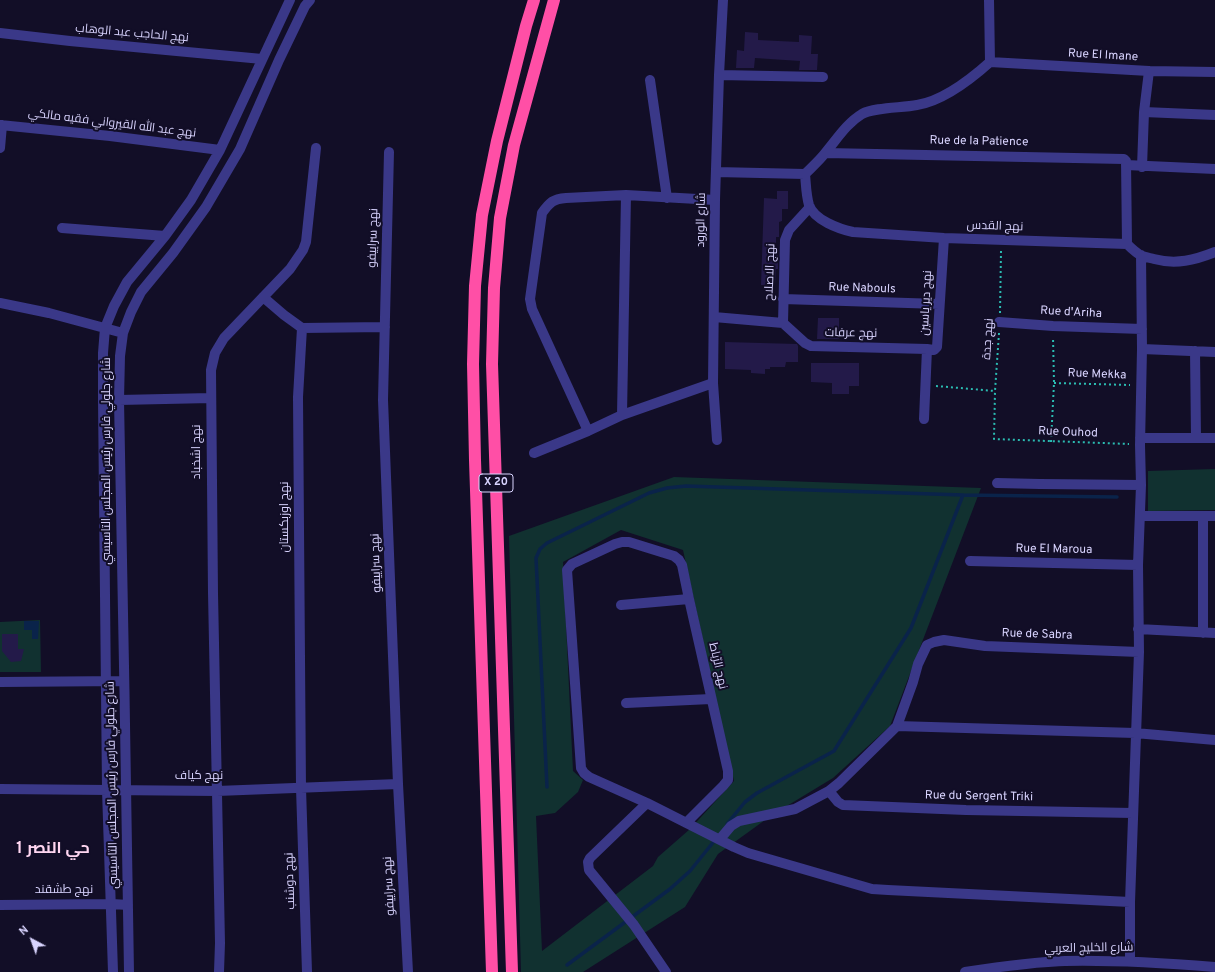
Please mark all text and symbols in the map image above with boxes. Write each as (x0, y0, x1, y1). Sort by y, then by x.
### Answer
street label: نهج الحاجب عبد الوهاب (75, 22, 189, 46)
street label: Rue El Imane (1067, 47, 1139, 65)
street label: نهج عبد الله القيرواني فقيه مالكي (27, 107, 197, 141)
street label: Rue de la Patience (929, 134, 1029, 150)
street label: شارع الورود (694, 192, 710, 248)
street label: نهج سراييفو (366, 208, 382, 268)
street label: نهج القدس (966, 219, 1024, 235)
street label: نهج الاصلاح (763, 243, 779, 301)
street label: نهج دير ياسين (918, 270, 936, 336)
street label: Rue Nabouls (828, 281, 896, 297)
street label: Rue d'Ariha (1040, 304, 1102, 322)
street label: نهج جدة (980, 318, 998, 360)
street label: نهج عرفات (825, 326, 877, 342)
street label: شارع جلولي فارس رئيس المجلس التاسيسي (101, 357, 115, 565)
street label: Rue Mekka (1067, 367, 1127, 383)
street label: نهج اشخباد (191, 425, 205, 479)
street label: Rue Ouhod (1038, 425, 1098, 441)
road number: X 20 (479, 474, 513, 492)
street label: نهج اوزبكستان (279, 482, 293, 552)
street label: نهج سراييفو (369, 533, 385, 593)
street label: Rue El Maroua (1015, 542, 1093, 558)
street label: Rue de Sabra (1001, 627, 1073, 643)
street label: نهج الرّباط (705, 641, 729, 691)
street label: شارع جلولي فارس رئيس المجلس التاسيسي (104, 681, 122, 889)
street label: نهج كياف (175, 770, 223, 784)
street label: Rue du Sergent Triki (925, 789, 1033, 805)
district label: حي النصر 1 (16, 840, 90, 860)
street label: نهج دوشنب (283, 852, 299, 910)
street label: نهج سراييفو (381, 856, 399, 916)
street label: نهج طشقند (35, 884, 93, 898)
north arrow (12, 920, 52, 960)
text: N (17, 923, 32, 939)
street label: شارع الخليج العربي (1044, 941, 1134, 957)

